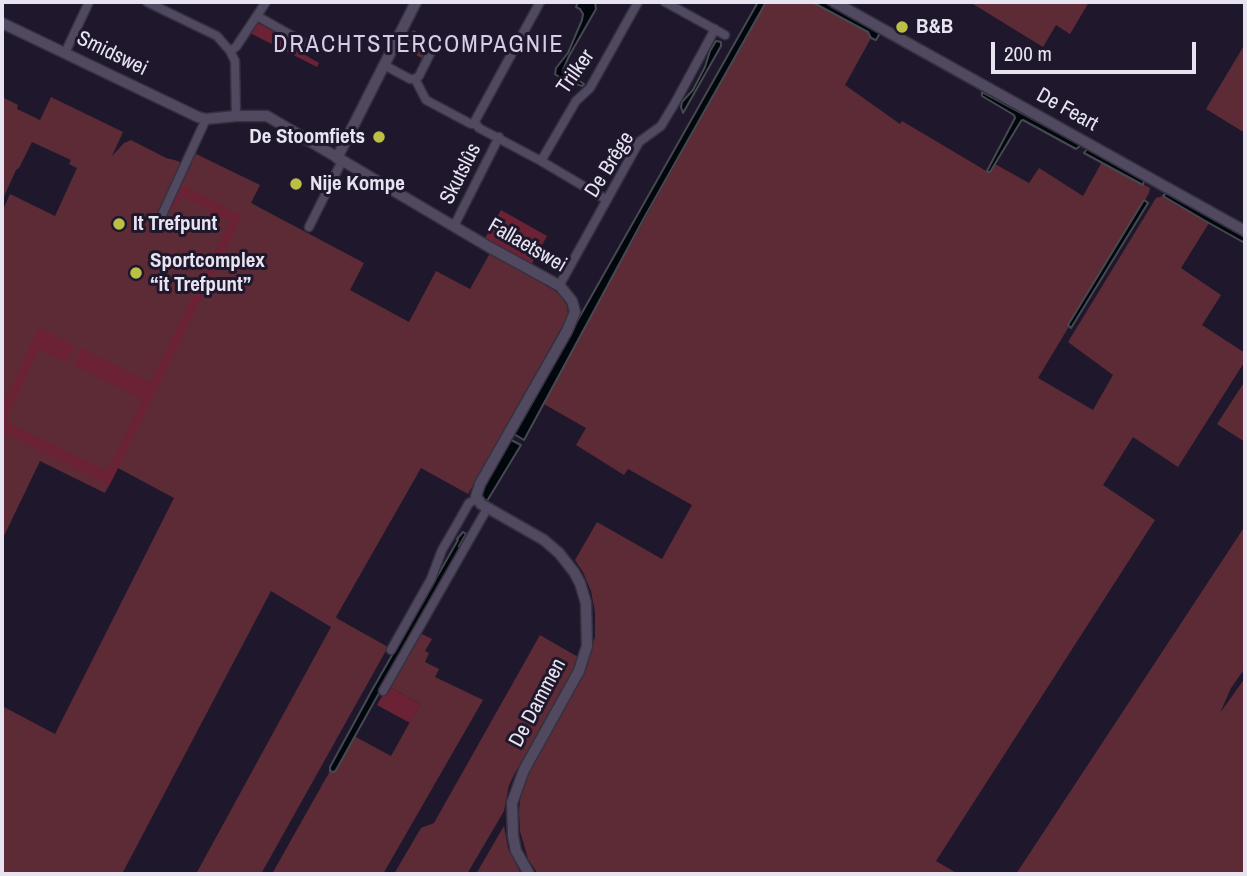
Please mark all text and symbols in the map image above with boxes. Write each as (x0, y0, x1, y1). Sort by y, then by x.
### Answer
place label: B&B (916, 14, 953, 40)
marker: B&B (894, 19, 910, 35)
street label: Smidswei (73, 26, 151, 82)
scale bar (995, 28, 1200, 72)
district label: DRACHTSTERCOMPAGNIE (276, 32, 562, 60)
text: 200 m (1004, 39, 1052, 68)
street label: Trilker (552, 45, 600, 99)
street label: De Feart (1032, 83, 1102, 137)
place label: De Stoomfiets (249, 124, 365, 150)
street label: De Brêge (580, 127, 640, 203)
marker: De Stoomfiets (371, 129, 387, 145)
street label: Skutslûs (435, 139, 487, 209)
place label: Nije Kompe (310, 171, 405, 197)
marker: Nije Kompe (288, 176, 304, 192)
place label: It Trefpunt (133, 211, 217, 237)
street label: Fallaetswei (483, 214, 571, 278)
marker: It Trefpunt (111, 216, 127, 232)
place label: Sportcomplex “it Trefpunt” (150, 248, 265, 298)
marker: Sportcomplex “it Trefpunt” (128, 265, 144, 281)
street label: De Dammen (504, 654, 572, 752)

